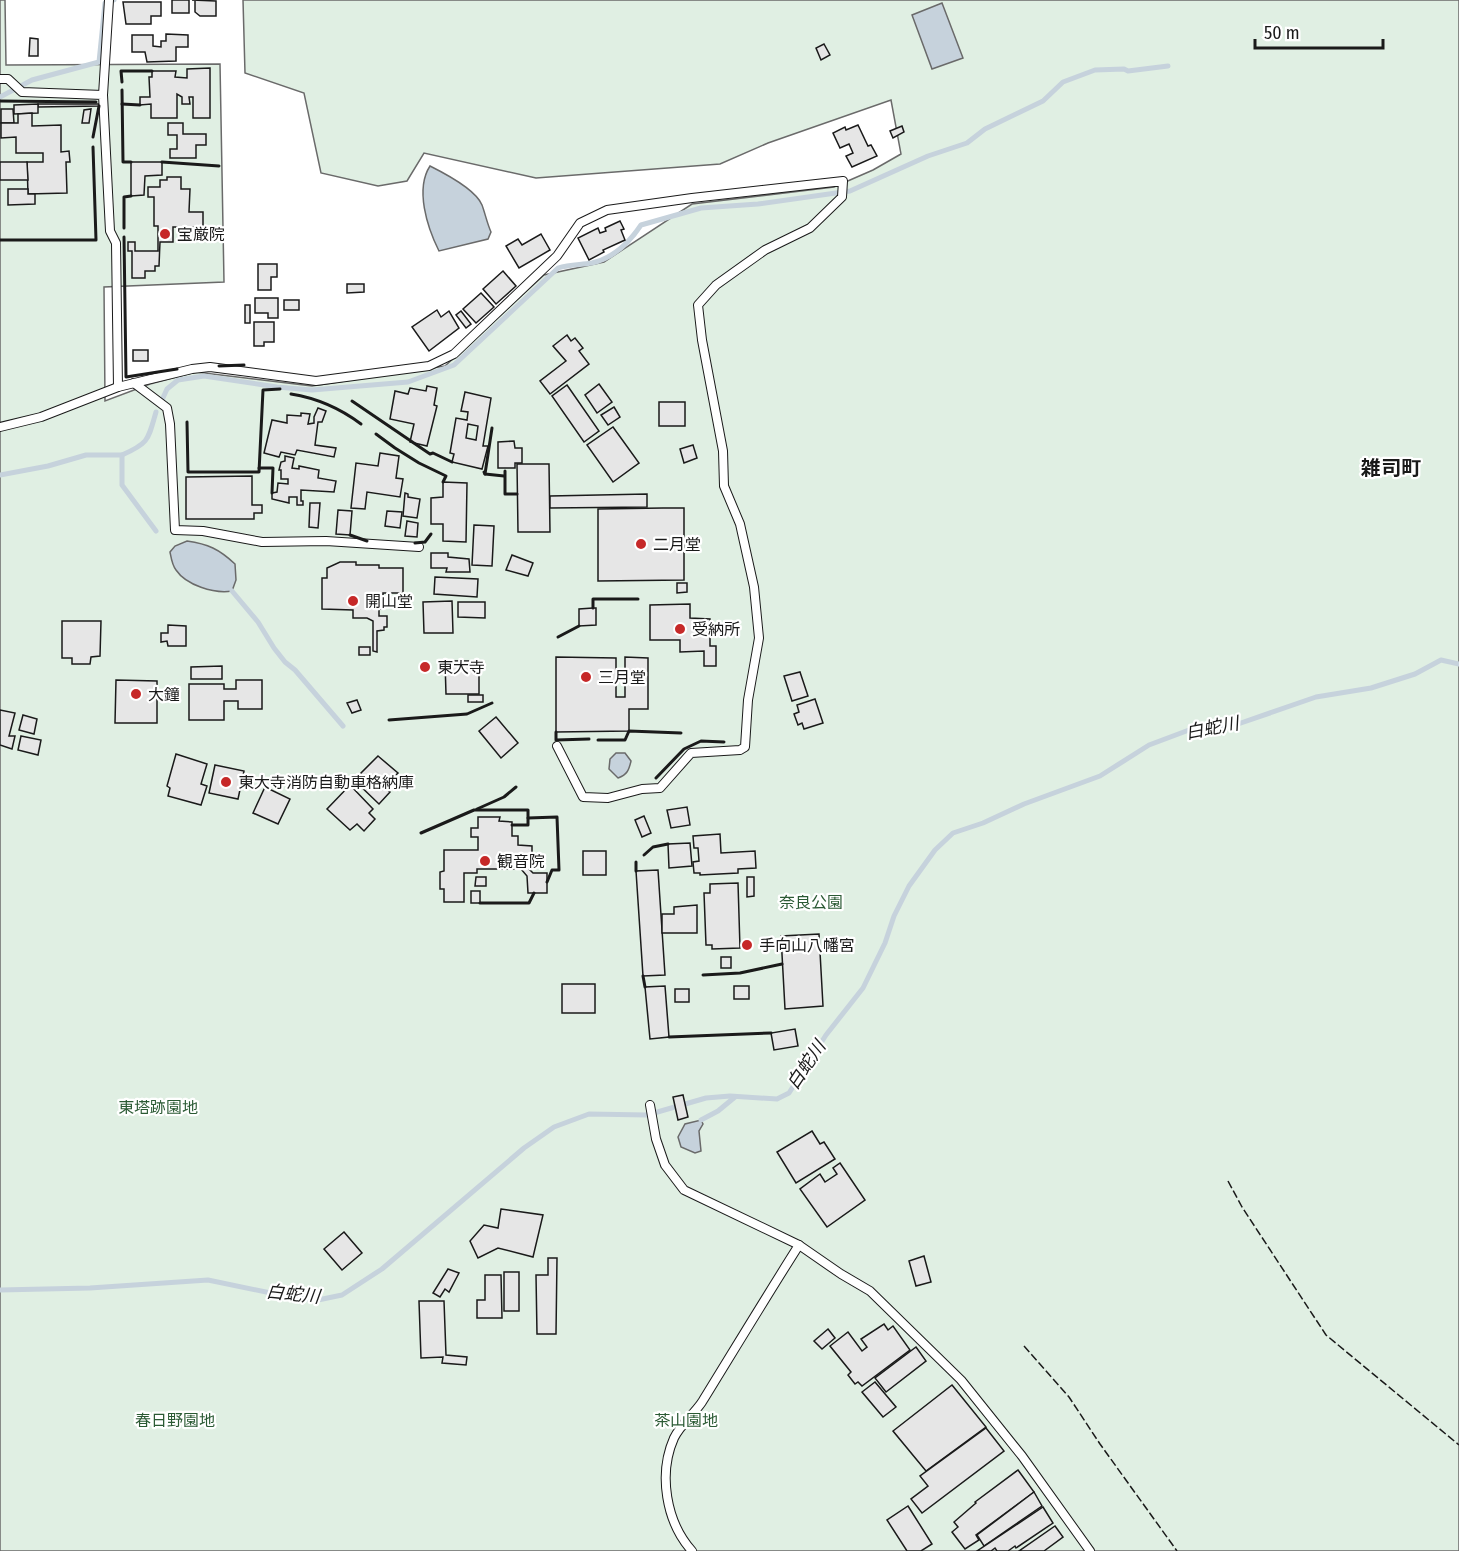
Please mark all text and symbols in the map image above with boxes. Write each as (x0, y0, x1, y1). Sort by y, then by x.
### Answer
scale bar (1255, 12, 1382, 50)
text: 50 m (1264, 22, 1300, 44)
place label: 宝厳院 (177, 225, 225, 244)
marker: 宝厳院 (158, 227, 172, 241)
district label: 雑司町 (1361, 456, 1421, 480)
place label: 二月堂 (653, 535, 701, 554)
marker: 二月堂 (634, 537, 648, 551)
place label: 開山堂 (365, 592, 413, 611)
marker: 開山堂 (346, 594, 360, 608)
place label: 受納所 (692, 620, 740, 639)
marker: 受納所 (673, 622, 687, 636)
place label: 東大寺 (437, 658, 485, 677)
marker: 東大寺 (418, 660, 432, 674)
place label: 三月堂 (598, 668, 646, 687)
marker: 三月堂 (579, 670, 593, 684)
place label: 大鐘 (148, 685, 180, 704)
marker: 大鐘 (129, 687, 143, 701)
water label: 白蛇川 (1183, 712, 1243, 744)
place label: 東大寺消防自動車格納庫 (238, 773, 414, 792)
marker: 東大寺消防自動車格納庫 (219, 775, 233, 789)
place label: 観音院 (497, 852, 545, 871)
marker: 観音院 (478, 854, 492, 868)
park label: 奈良公園 (779, 893, 843, 912)
place label: 手向山八幡宮 (759, 936, 855, 955)
marker: 手向山八幡宮 (740, 938, 754, 952)
water label: 白蛇川 (782, 1035, 831, 1094)
park label: 東塔跡園地 (118, 1098, 198, 1117)
water label: 白蛇川 (265, 1280, 323, 1308)
park label: 春日野園地 (135, 1411, 215, 1430)
park label: 茶山園地 (654, 1411, 718, 1430)

